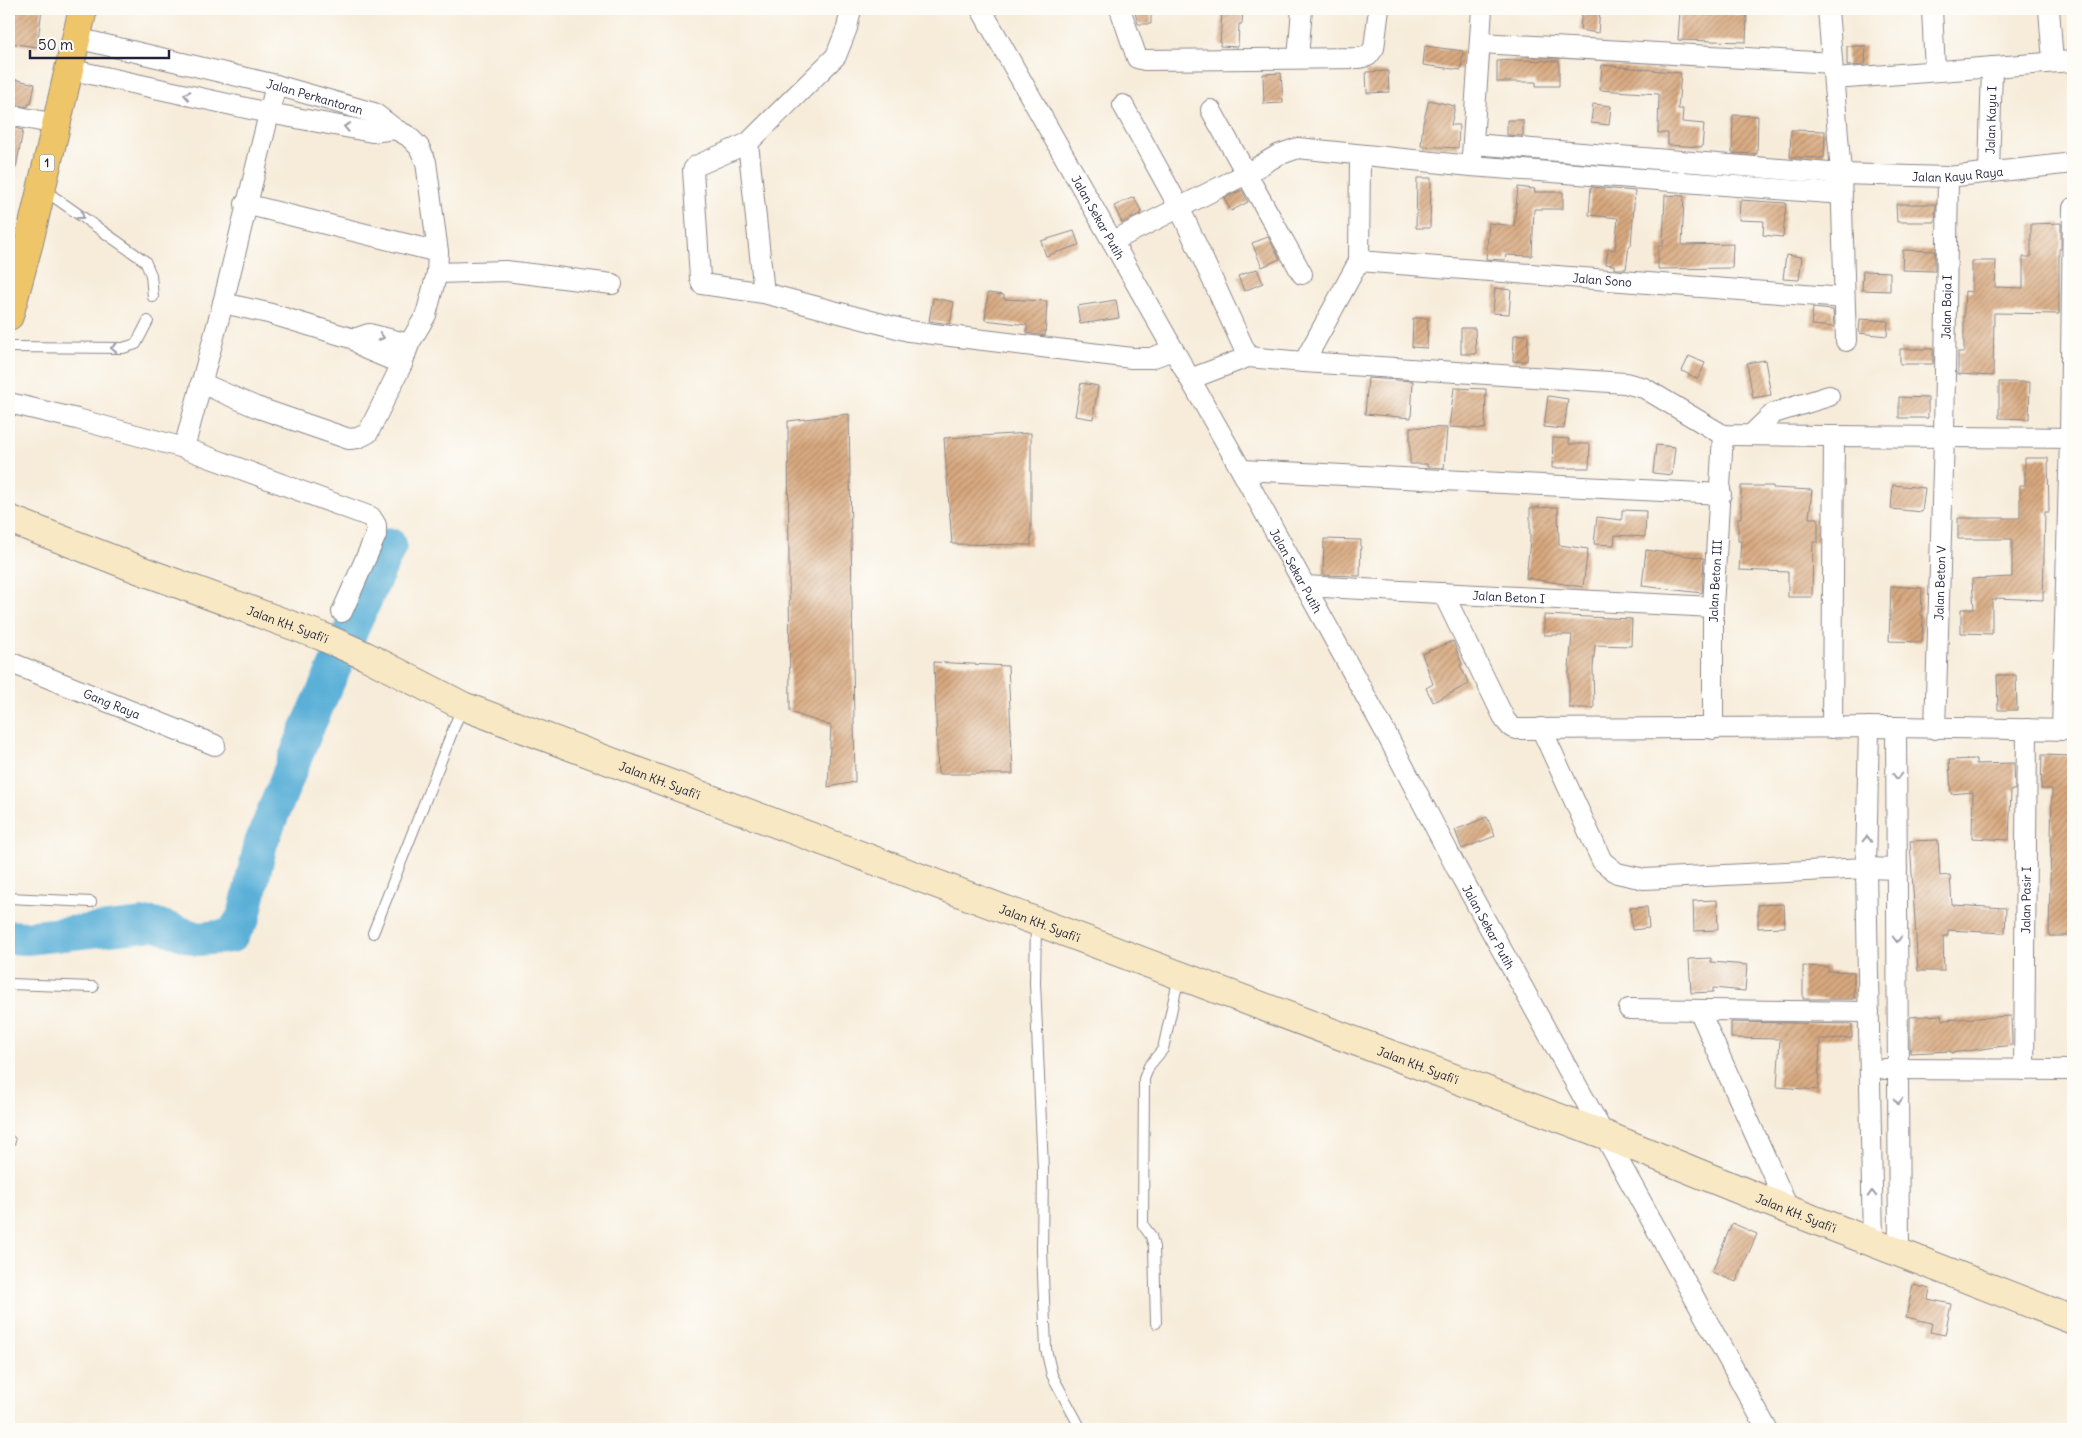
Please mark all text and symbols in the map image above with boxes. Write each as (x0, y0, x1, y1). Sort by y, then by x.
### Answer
scale bar (30, 28, 169, 60)
text: 50 m (38, 35, 73, 54)
street label: Jalan Perkantoran (265, 76, 365, 117)
street label: Jalan Kayu I (1982, 86, 1999, 154)
one-way arrow (183, 90, 192, 101)
one-way arrow (342, 123, 351, 133)
road number: 1 (40, 154, 54, 172)
street label: Jalan Kayu Raya (1912, 163, 2004, 185)
street label: Jalan Sekar Putih (1069, 172, 1128, 262)
one-way arrow (75, 210, 85, 219)
street label: Jalan Sono (1572, 270, 1633, 289)
street label: Jalan Baja I (1938, 275, 1954, 340)
one-way arrow (377, 331, 386, 342)
one-way arrow (109, 343, 117, 353)
street label: Jalan Sekar Putih (1267, 526, 1326, 615)
street label: Jalan Beton III (1706, 539, 1724, 622)
street label: Jalan Beton V (1931, 545, 1948, 621)
street label: Jalan Beton I (1472, 587, 1545, 606)
street label: Jalan KH. Syafi'i (245, 602, 331, 646)
street label: Gang Raya (81, 685, 143, 722)
street label: Jalan KH. Syafi'i (617, 758, 703, 802)
one-way arrow (1892, 772, 1902, 780)
one-way arrow (1862, 835, 1872, 843)
street label: Jalan Pasir I (2018, 866, 2033, 934)
street label: Jalan Sekar Putih (1460, 882, 1518, 972)
street label: Jalan KH. Syafi'i (997, 901, 1083, 945)
one-way arrow (1892, 935, 1902, 943)
street label: Jalan KH. Syafi'i (1375, 1043, 1461, 1087)
one-way arrow (1893, 1098, 1903, 1105)
street label: Jalan KH. Syafi'i (1754, 1190, 1839, 1235)
one-way arrow (1867, 1190, 1878, 1198)

